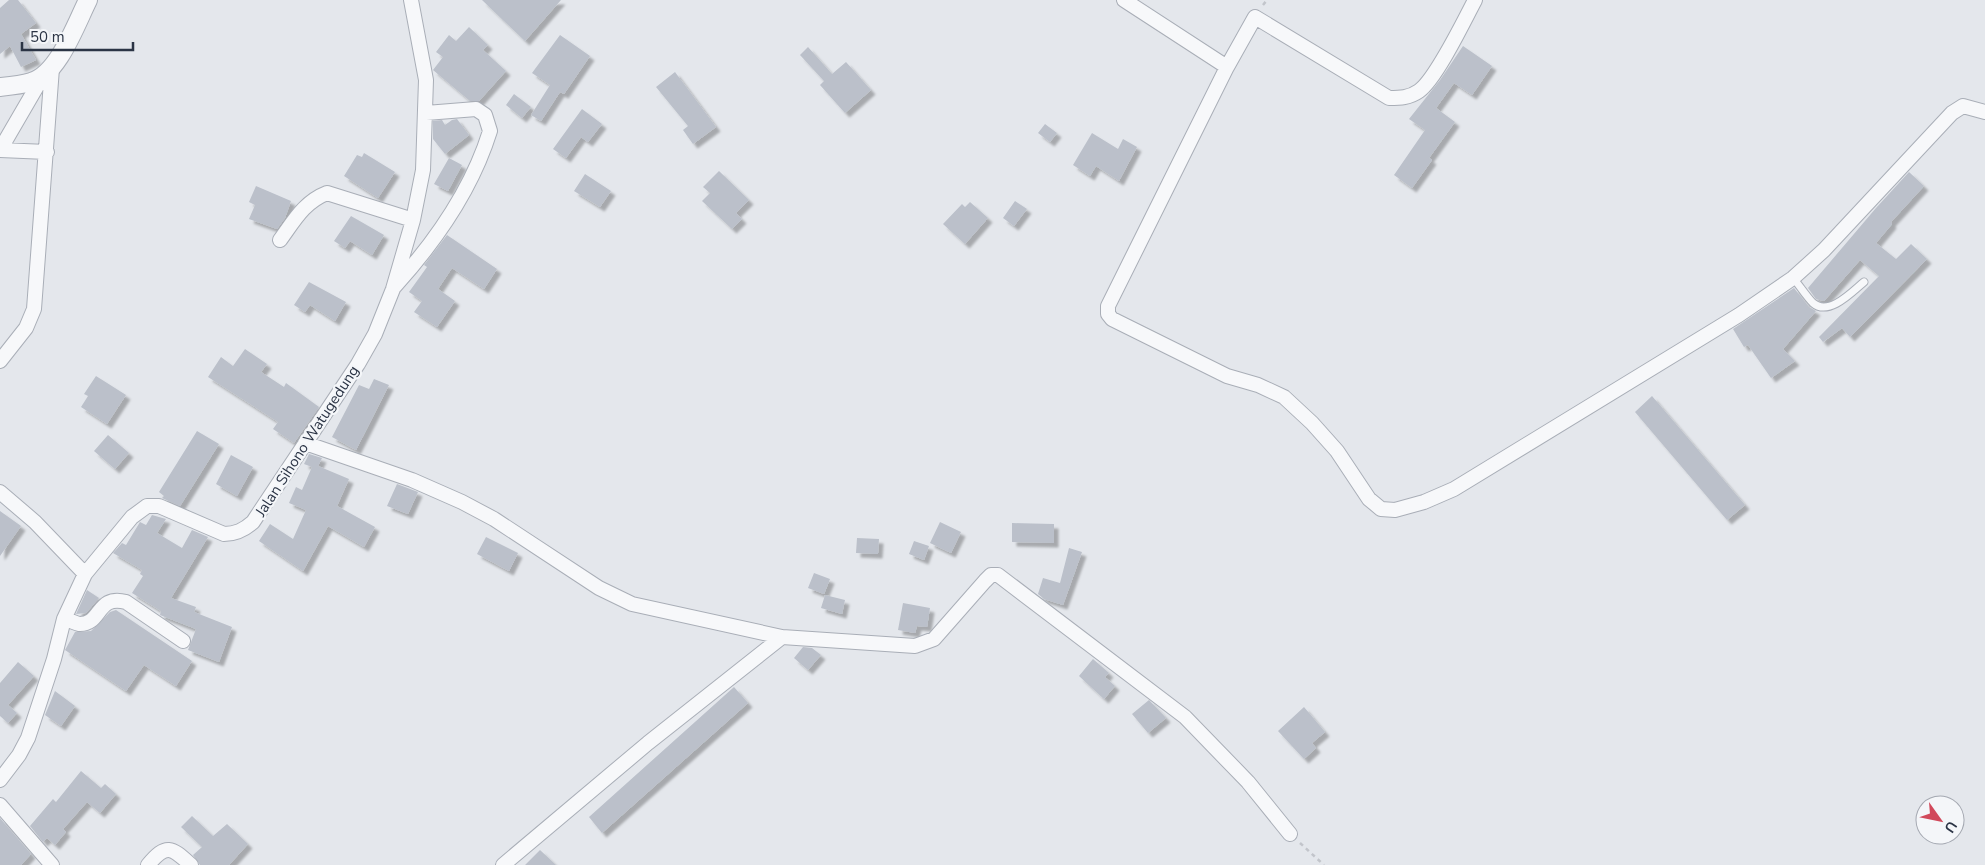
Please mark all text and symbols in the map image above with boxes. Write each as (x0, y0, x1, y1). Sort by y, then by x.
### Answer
scale bar (22, 20, 134, 52)
text: 50 m (30, 27, 65, 47)
street label: Jalan Sihono Watugedung (250, 362, 363, 521)
north arrow (1915, 795, 1965, 845)
text: U (1940, 817, 1961, 836)

